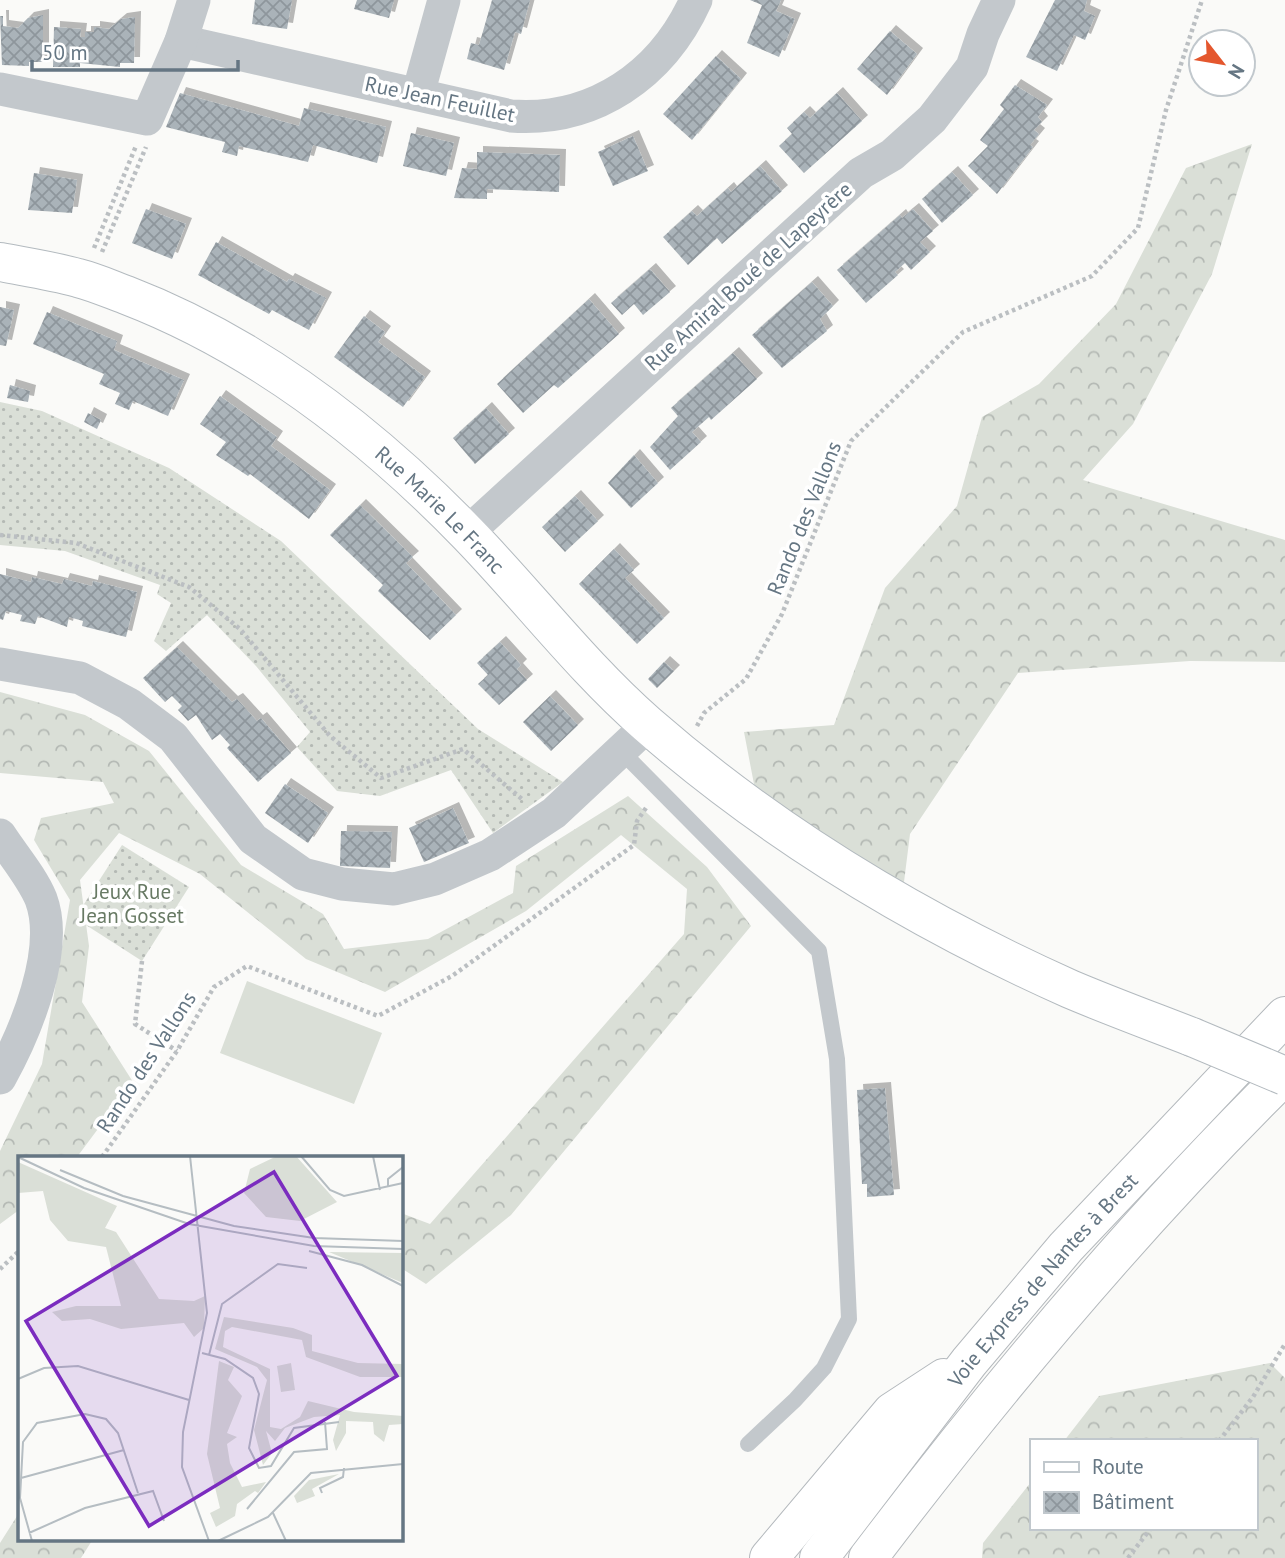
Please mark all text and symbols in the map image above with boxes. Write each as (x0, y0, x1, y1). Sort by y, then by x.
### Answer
scale bar (32, 28, 238, 72)
north arrow (1187, 28, 1257, 98)
text: 50 m (42, 39, 88, 66)
text: N (1223, 60, 1250, 83)
street label: Rue Jean Feuillet (363, 70, 517, 128)
street label: Rue Amiral Boué de Lapeyrère (639, 176, 857, 376)
street label: Rando des Vallons (761, 437, 847, 599)
street label: Rue Marie Le Franc (370, 440, 511, 579)
park label: Jeux Rue Jean Gosset (79, 878, 184, 929)
street label: Rando des Vallons (90, 986, 202, 1138)
inset map (18, 1156, 402, 1540)
street label: Voie Express de Nantes à Brest (941, 1167, 1143, 1393)
legend (1030, 1439, 1257, 1530)
text: Route (1092, 1453, 1144, 1480)
text: Bâtiment (1092, 1488, 1174, 1515)

